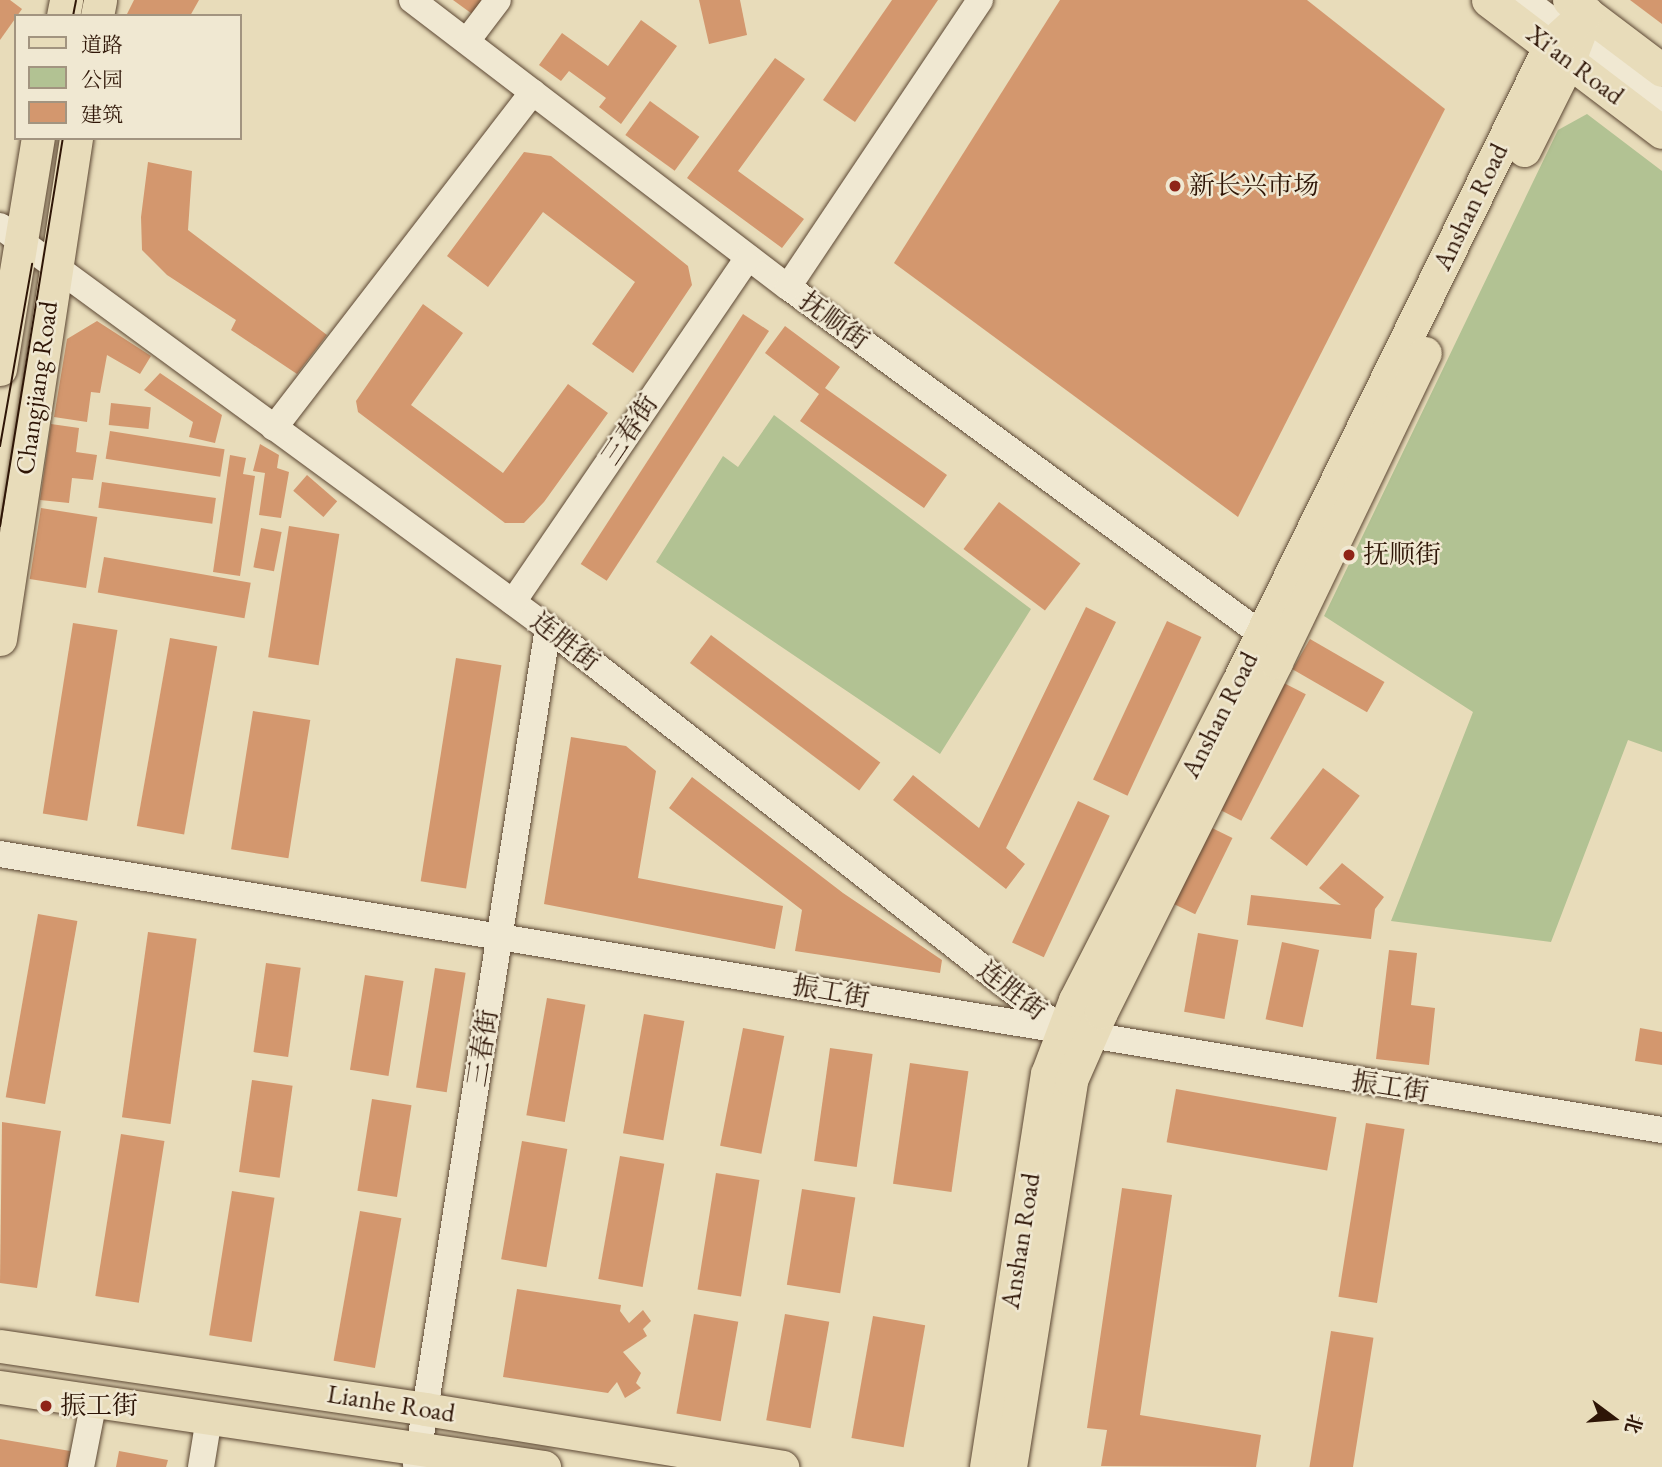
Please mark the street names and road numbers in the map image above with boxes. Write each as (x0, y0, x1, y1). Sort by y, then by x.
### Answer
street label: Xi'an Road (1520, 18, 1630, 112)
street label: Anshan Road (1427, 138, 1515, 276)
street label: 抚顺街 (793, 285, 875, 357)
street label: Changjiang Road (9, 299, 65, 477)
street label: 三春街 (595, 389, 665, 471)
street label: 连胜街 (525, 606, 605, 678)
street label: Anshan Road (1175, 647, 1265, 783)
street label: 连胜街 (972, 955, 1052, 1027)
street label: 振工街 (790, 970, 872, 1014)
street label: 三春街 (461, 1007, 505, 1089)
street label: 振工街 (1349, 1065, 1431, 1109)
street label: Anshan Road (995, 1171, 1047, 1311)
street label: Lianhe Road (325, 1379, 457, 1429)

